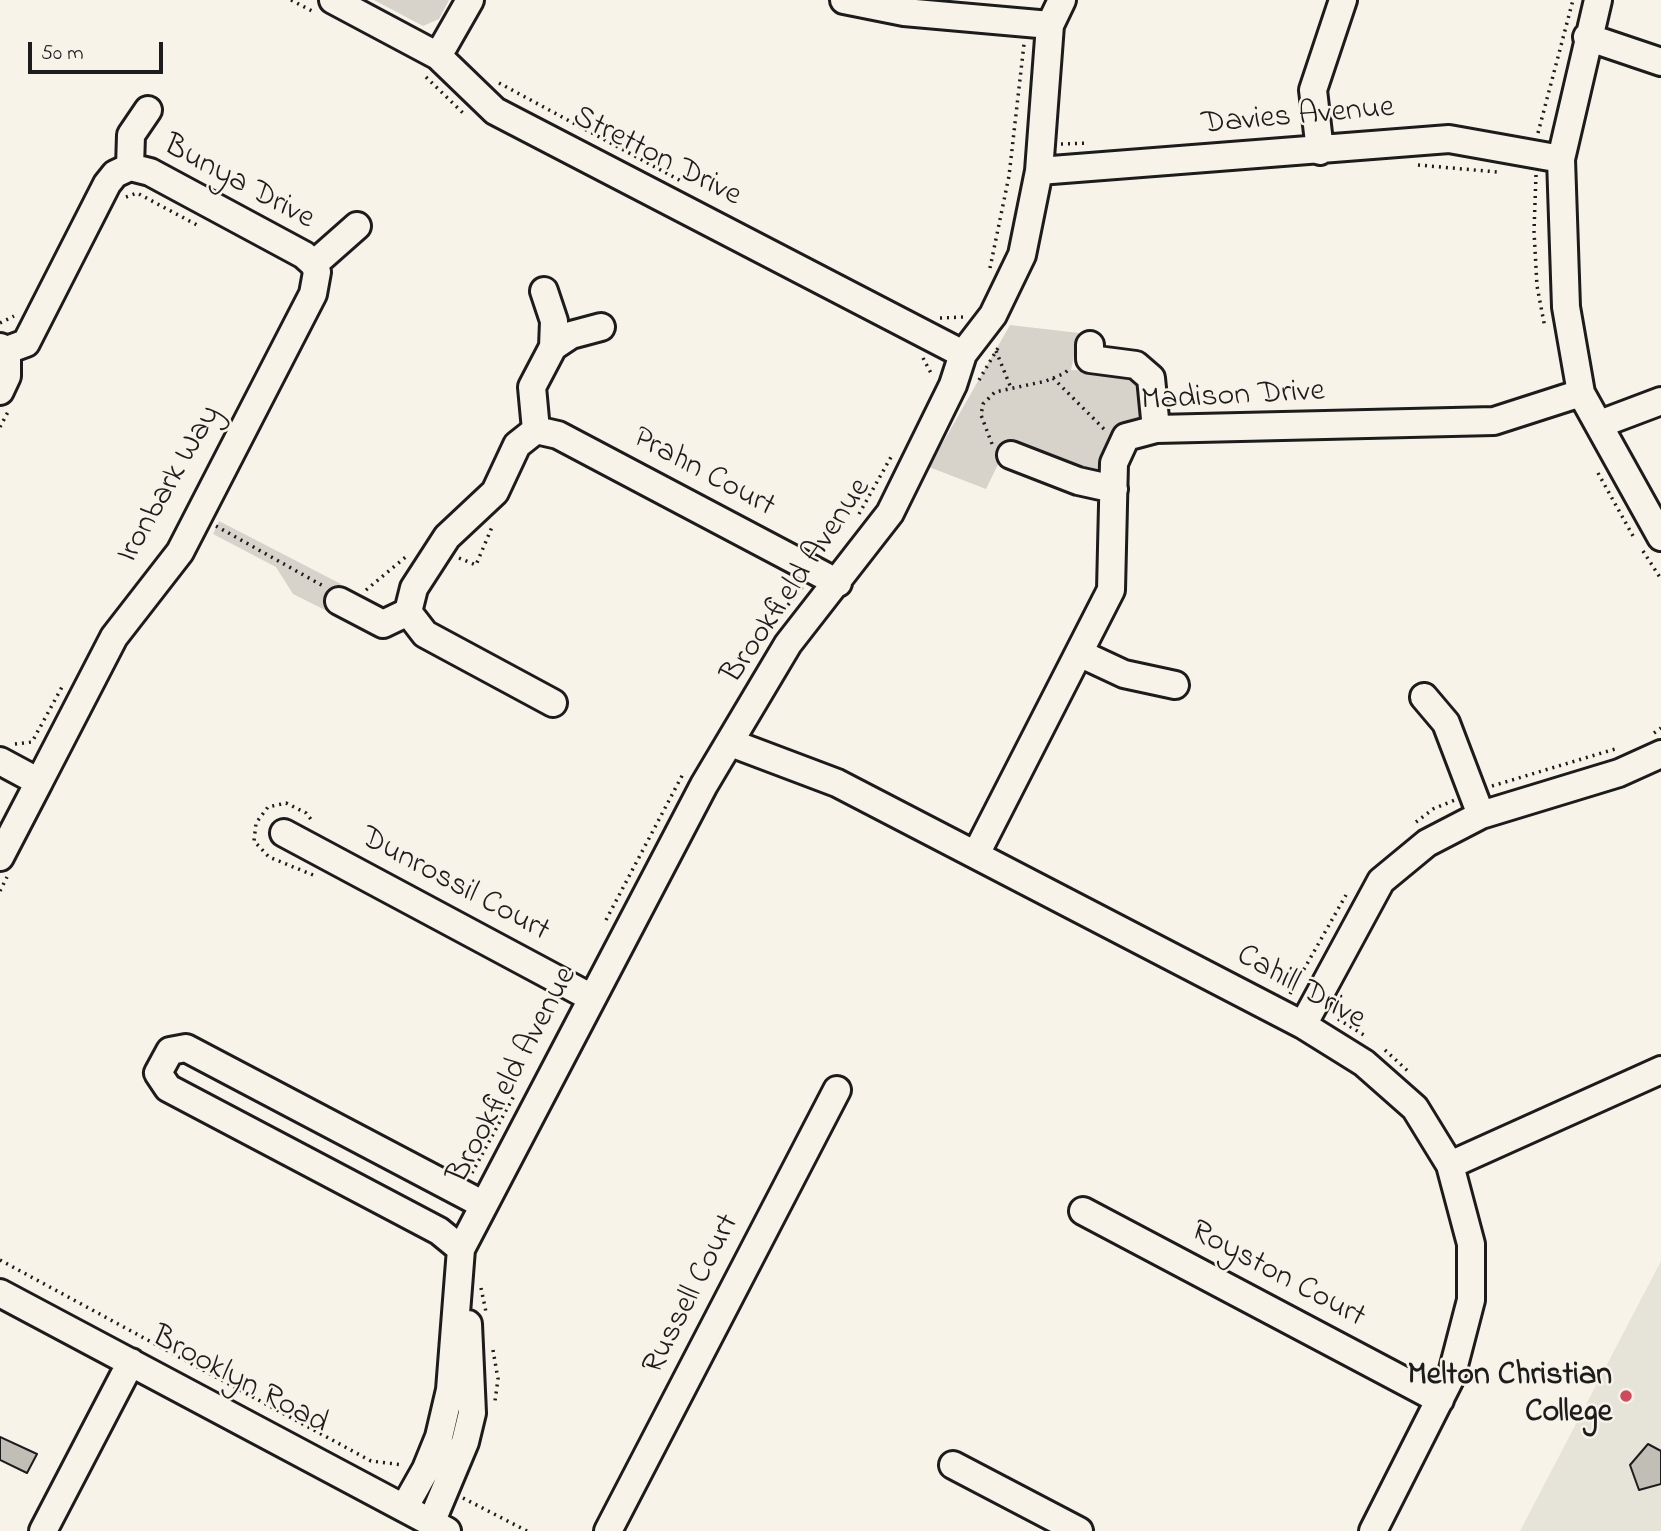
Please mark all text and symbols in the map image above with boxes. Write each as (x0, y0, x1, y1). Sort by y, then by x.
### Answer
scale bar (32, 28, 166, 72)
text: 50 m (41, 39, 84, 69)
street label: Davies Avenue (1200, 90, 1396, 146)
street label: Stretton Drive (565, 99, 747, 217)
street label: Bunya Drive (156, 128, 320, 240)
street label: Madison Drive (1140, 374, 1326, 422)
street label: Ironbark Way (110, 399, 232, 571)
street label: Prahn Court (625, 420, 781, 528)
street label: Brookfield Avenue (715, 472, 881, 692)
street label: Dunrossil Court (353, 820, 555, 952)
street label: Cahill Drive (1229, 938, 1371, 1040)
street label: Brookfield Avenue (441, 961, 587, 1191)
street label: Russell Court (636, 1208, 750, 1382)
street label: Royston Court (1183, 1214, 1371, 1338)
street label: Brooklyn Road (144, 1319, 334, 1445)
place label: Melton Christian College (1407, 1359, 1612, 1434)
marker: Melton Christian College (1618, 1388, 1634, 1404)

